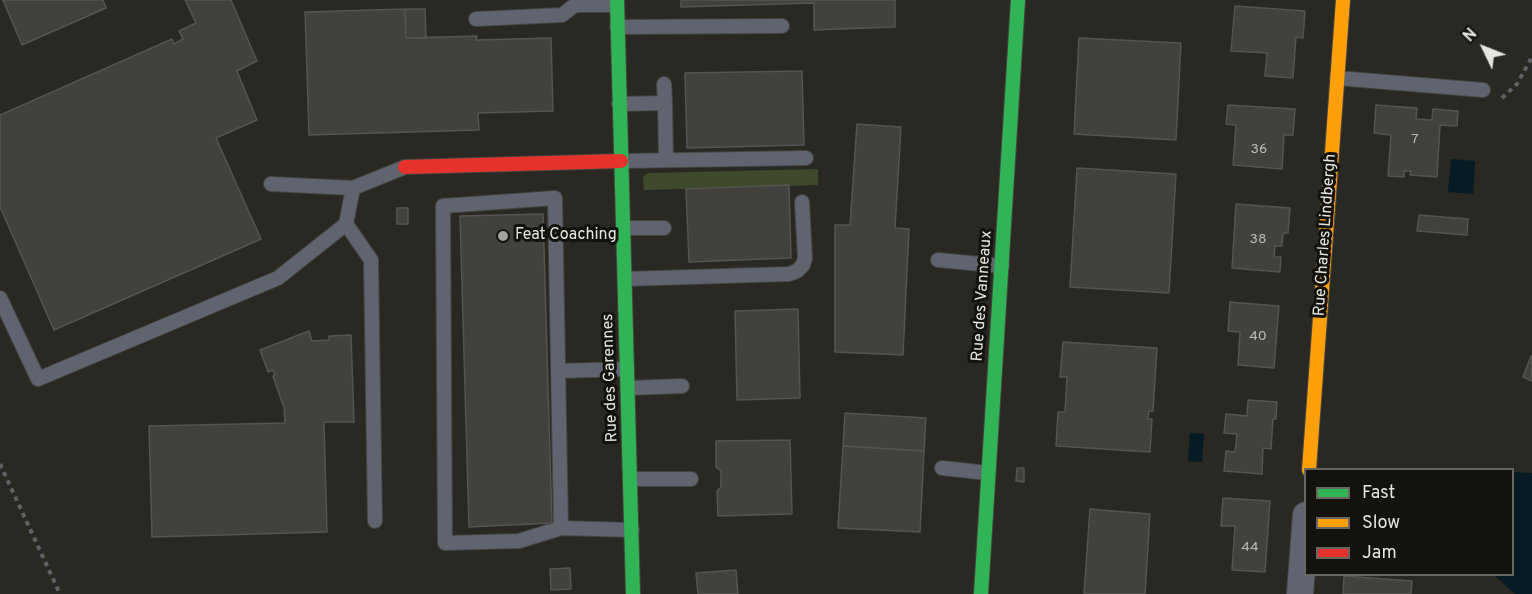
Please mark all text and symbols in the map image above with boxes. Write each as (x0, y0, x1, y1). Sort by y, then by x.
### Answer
north arrow (1454, 18, 1514, 78)
text: N (1460, 25, 1482, 47)
house number: 7 (1411, 132, 1419, 148)
house number: 36 (1251, 142, 1267, 158)
street label: Rue Charles Lindbergh (1311, 153, 1341, 317)
place label: Feat Coaching (515, 226, 617, 246)
marker: Feat Coaching (496, 229, 510, 243)
street label: Rue des Vanneaux (969, 230, 997, 362)
house number: 38 (1250, 232, 1266, 248)
street label: Rue des Garennes (599, 313, 623, 443)
house number: 40 (1249, 329, 1267, 345)
legend (1304, 468, 1514, 576)
text: Fast (1362, 482, 1395, 505)
text: Slow (1362, 512, 1400, 535)
house number: 44 (1241, 540, 1259, 556)
text: Jam (1362, 542, 1397, 565)

